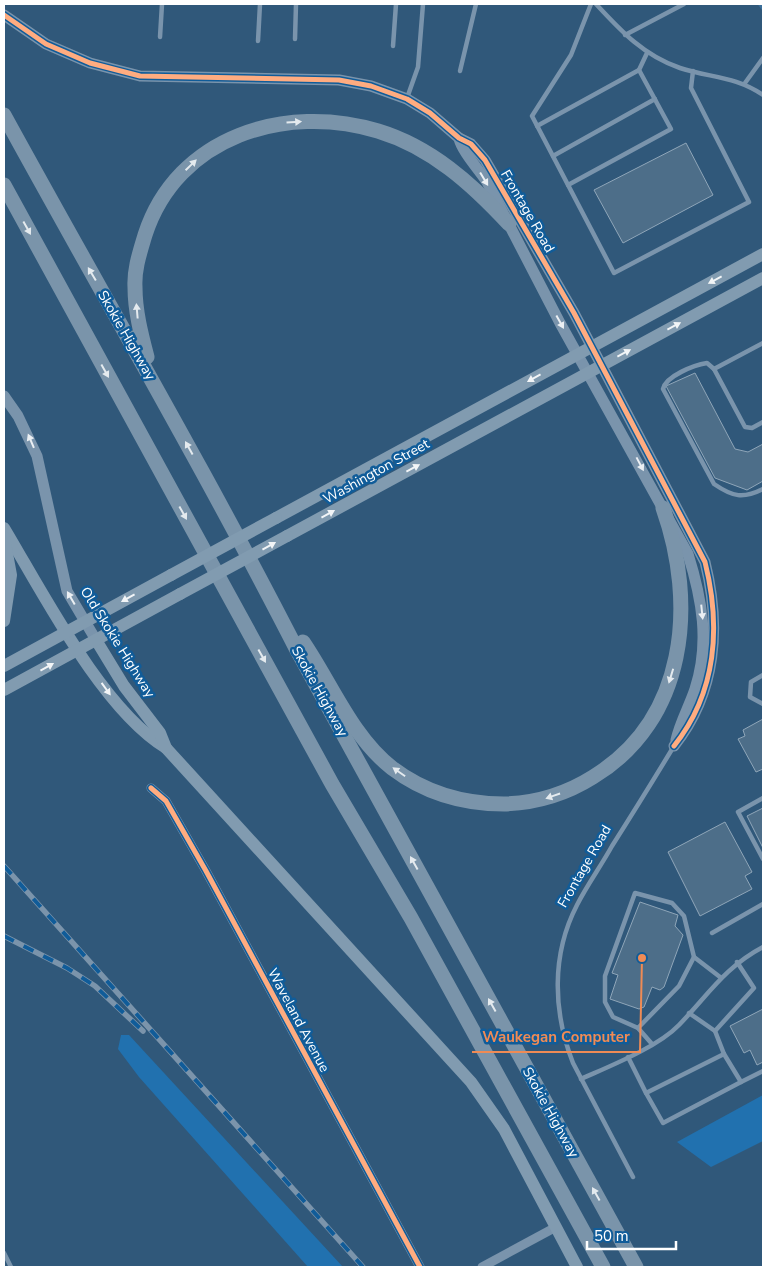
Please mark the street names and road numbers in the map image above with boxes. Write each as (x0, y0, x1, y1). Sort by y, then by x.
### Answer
street label: Frontage Road (496, 167, 559, 256)
street label: Skokie Highway (93, 287, 160, 384)
street label: Washington Street (320, 434, 433, 508)
street label: Old Skokie Highway (76, 583, 160, 702)
street label: Skokie Highway (287, 643, 353, 741)
street label: Frontage Road (553, 822, 616, 911)
street label: Waveland Avenue (263, 965, 334, 1076)
street label: Skokie Highway (518, 1064, 584, 1162)

